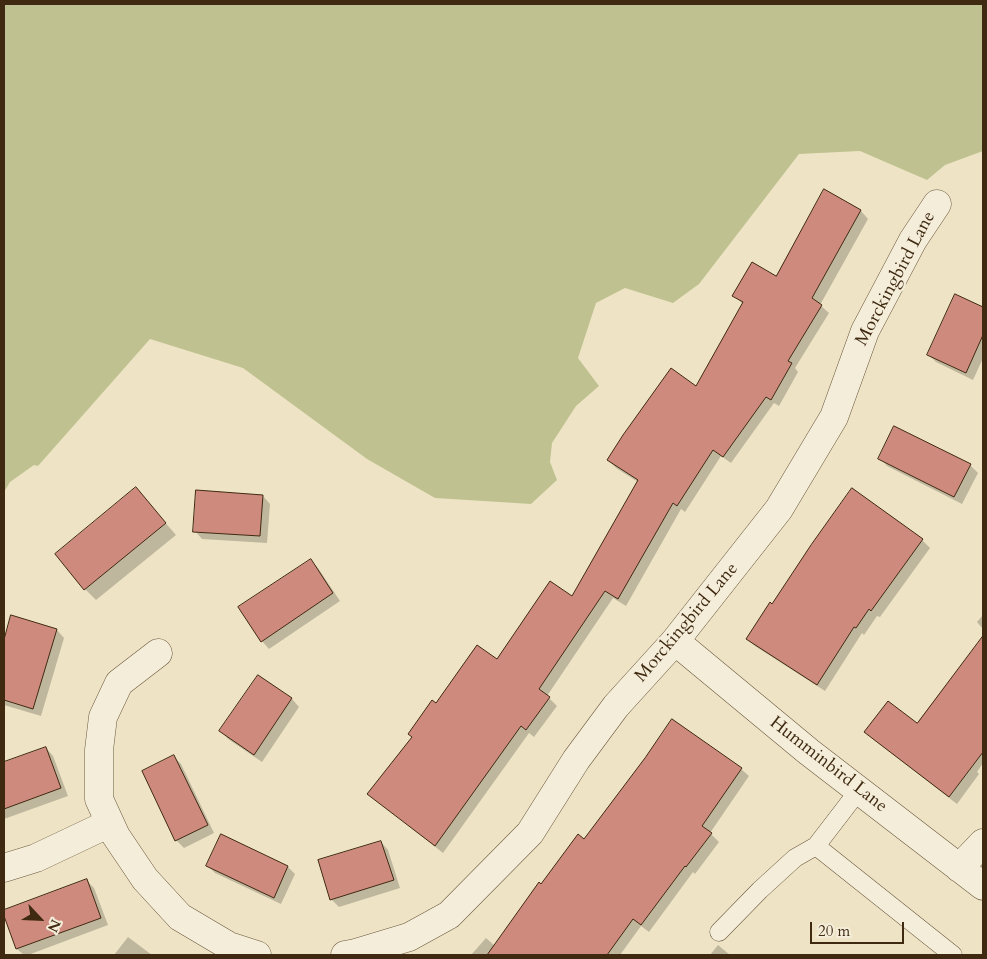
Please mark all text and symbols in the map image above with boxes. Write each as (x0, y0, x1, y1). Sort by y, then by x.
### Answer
street label: Morckingbird Lane (851, 208, 941, 350)
street label: Morckingbird Lane (631, 559, 743, 687)
street label: Humminbird Lane (765, 712, 891, 818)
north arrow (15, 894, 65, 944)
scale bar (812, 912, 906, 944)
text: N (43, 916, 65, 935)
text: 20 m (818, 921, 850, 941)

